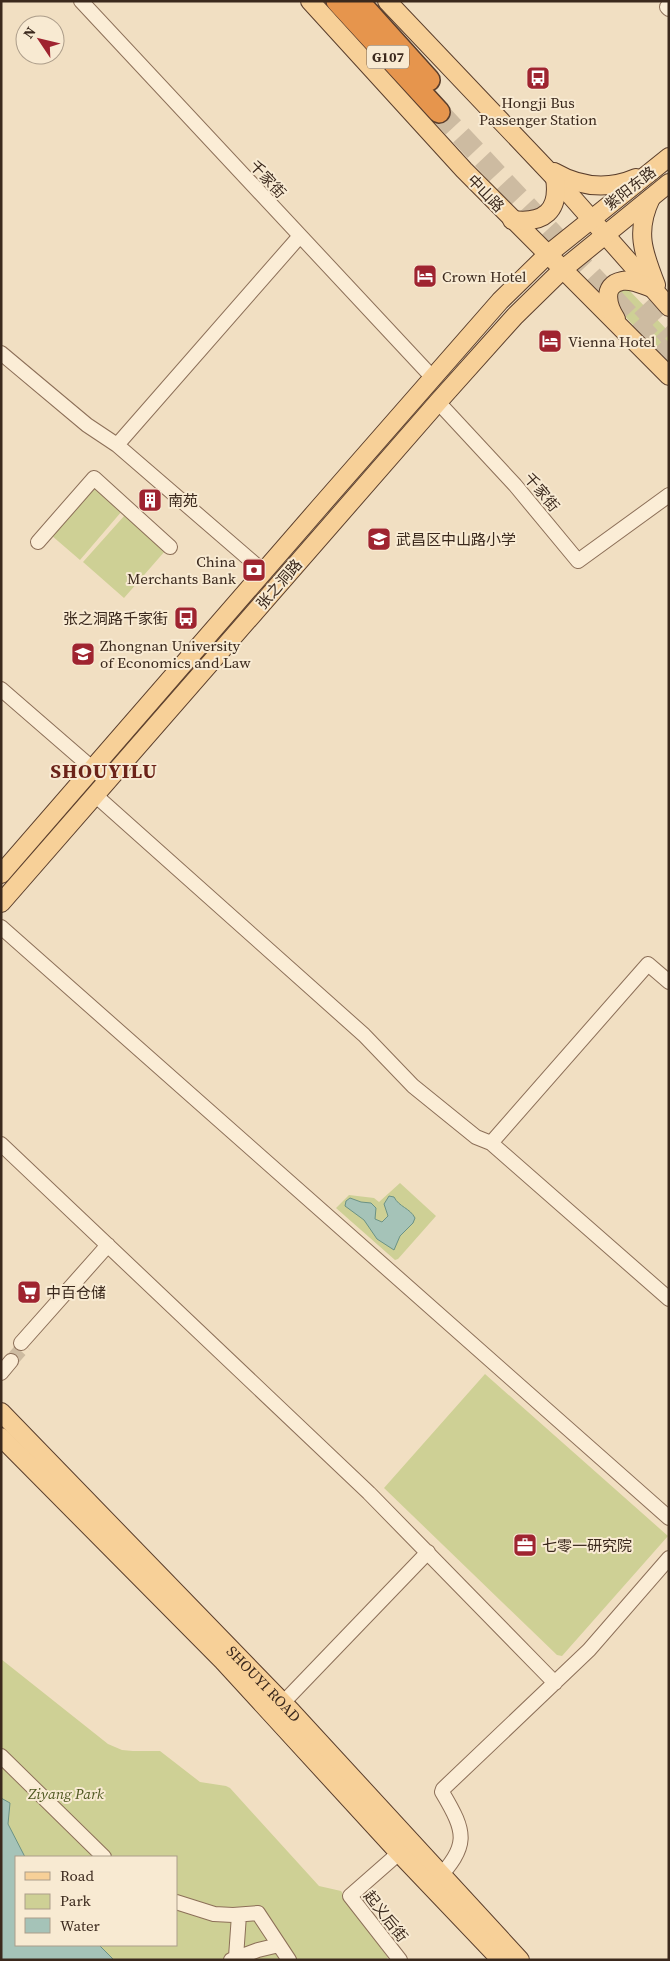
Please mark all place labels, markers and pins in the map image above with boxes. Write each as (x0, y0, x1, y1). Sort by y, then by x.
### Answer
bus stop icon: Hongji Bus Passenger Station (525, 65, 551, 91)
place label: Hongji Bus Passenger Station (479, 92, 597, 130)
hotel icon: Crown Hotel (412, 263, 438, 289)
place label: Crown Hotel (442, 266, 527, 287)
hotel icon: Vienna Hotel (537, 328, 563, 354)
place label: Vienna Hotel (568, 331, 656, 352)
building icon: 南苑 (137, 487, 163, 513)
place label: 南苑 (168, 490, 198, 511)
school or university icon: 武昌区中山路小学 (366, 526, 392, 552)
place label: 武昌区中山路小学 (396, 529, 516, 550)
place label: China Merchants Bank (127, 551, 237, 589)
bank icon: China Merchants Bank (241, 557, 267, 583)
bus stop icon: 张之洞路千家街 (173, 605, 199, 631)
place label: 张之洞路千家街 (63, 608, 168, 629)
place label: Zhongnan University of Economics and Law (100, 635, 251, 673)
school or university icon: Zhongnan University of Economics and Law (70, 641, 96, 667)
supermarket icon: 中百仓储 (16, 1279, 42, 1305)
place label: 中百仓储 (46, 1282, 106, 1303)
office icon: 七零一研究院 (512, 1532, 538, 1558)
place label: 七零一研究院 (542, 1535, 632, 1556)

